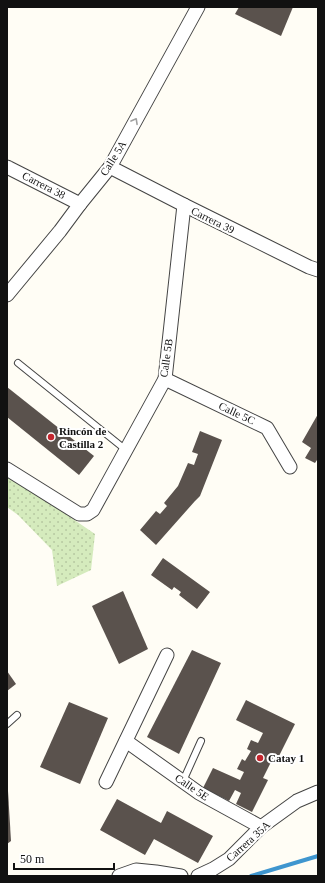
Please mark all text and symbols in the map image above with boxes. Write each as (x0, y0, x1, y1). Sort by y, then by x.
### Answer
one-way arrow (131, 117, 138, 125)
street label: Calle 5A (97, 138, 129, 178)
street label: Carrera 38 (20, 169, 68, 201)
street label: Carrera 39 (189, 204, 237, 236)
street label: Calle 5B (157, 338, 175, 378)
street label: Calle 5C (217, 399, 257, 427)
place label: Rincón de Castilla 2 (59, 425, 106, 450)
marker: Rincón de Castilla 2 (46, 432, 56, 442)
place label: Catay 1 (268, 752, 304, 764)
marker: Catay 1 (255, 753, 265, 763)
street label: Calle 5E (173, 771, 211, 803)
street label: Carrera 35A (224, 818, 272, 864)
scale bar (14, 845, 114, 871)
text: 50 m (20, 852, 45, 866)

